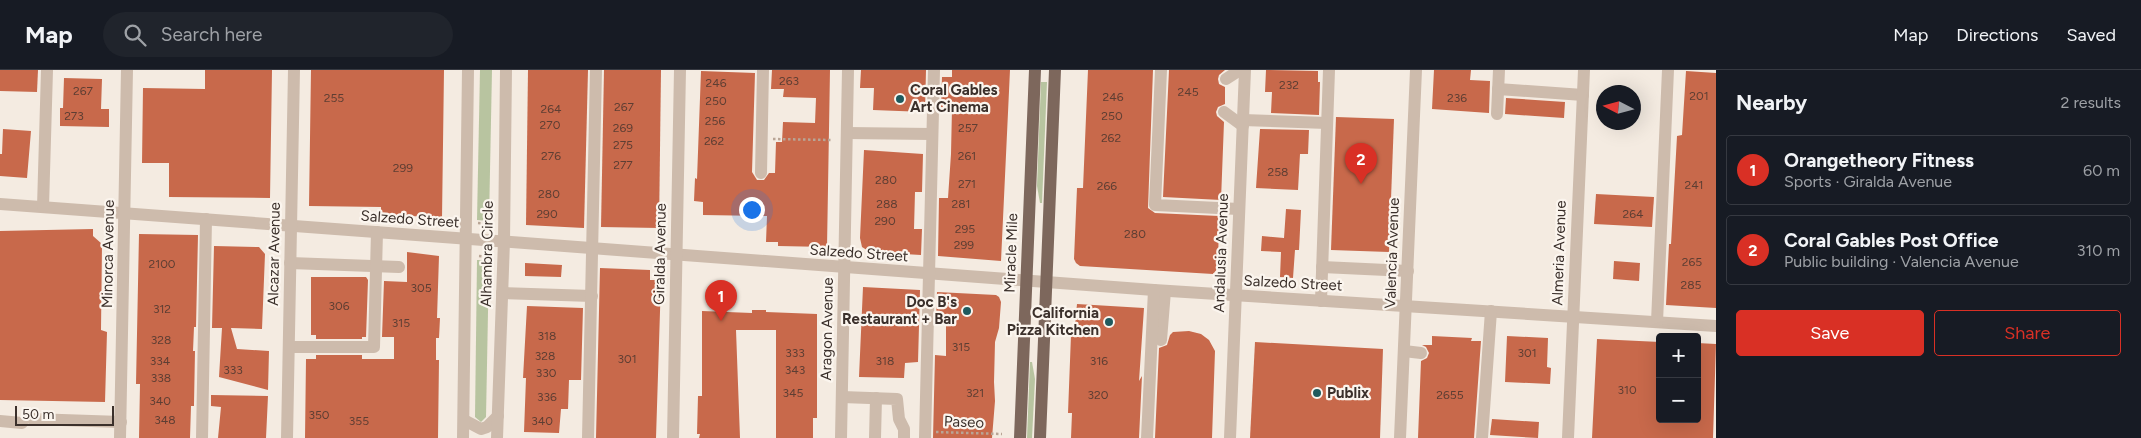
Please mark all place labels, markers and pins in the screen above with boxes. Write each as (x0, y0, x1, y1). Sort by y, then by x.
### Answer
place label: Coral Gables Art Cinema (910, 81, 998, 116)
marker: Coral Gables Art Cinema (894, 93, 906, 105)
pin: 2 (1345, 143, 1377, 184)
pin: 1 (705, 280, 737, 321)
place label: Doc B's Restaurant + Bar (842, 293, 957, 328)
place label: California Pizza Kitchen (1007, 304, 1099, 339)
marker: Doc B's Restaurant + Bar (961, 305, 973, 317)
marker: California Pizza Kitchen (1103, 316, 1115, 328)
place label: Publix (1327, 384, 1369, 402)
marker: Publix (1311, 387, 1323, 399)

